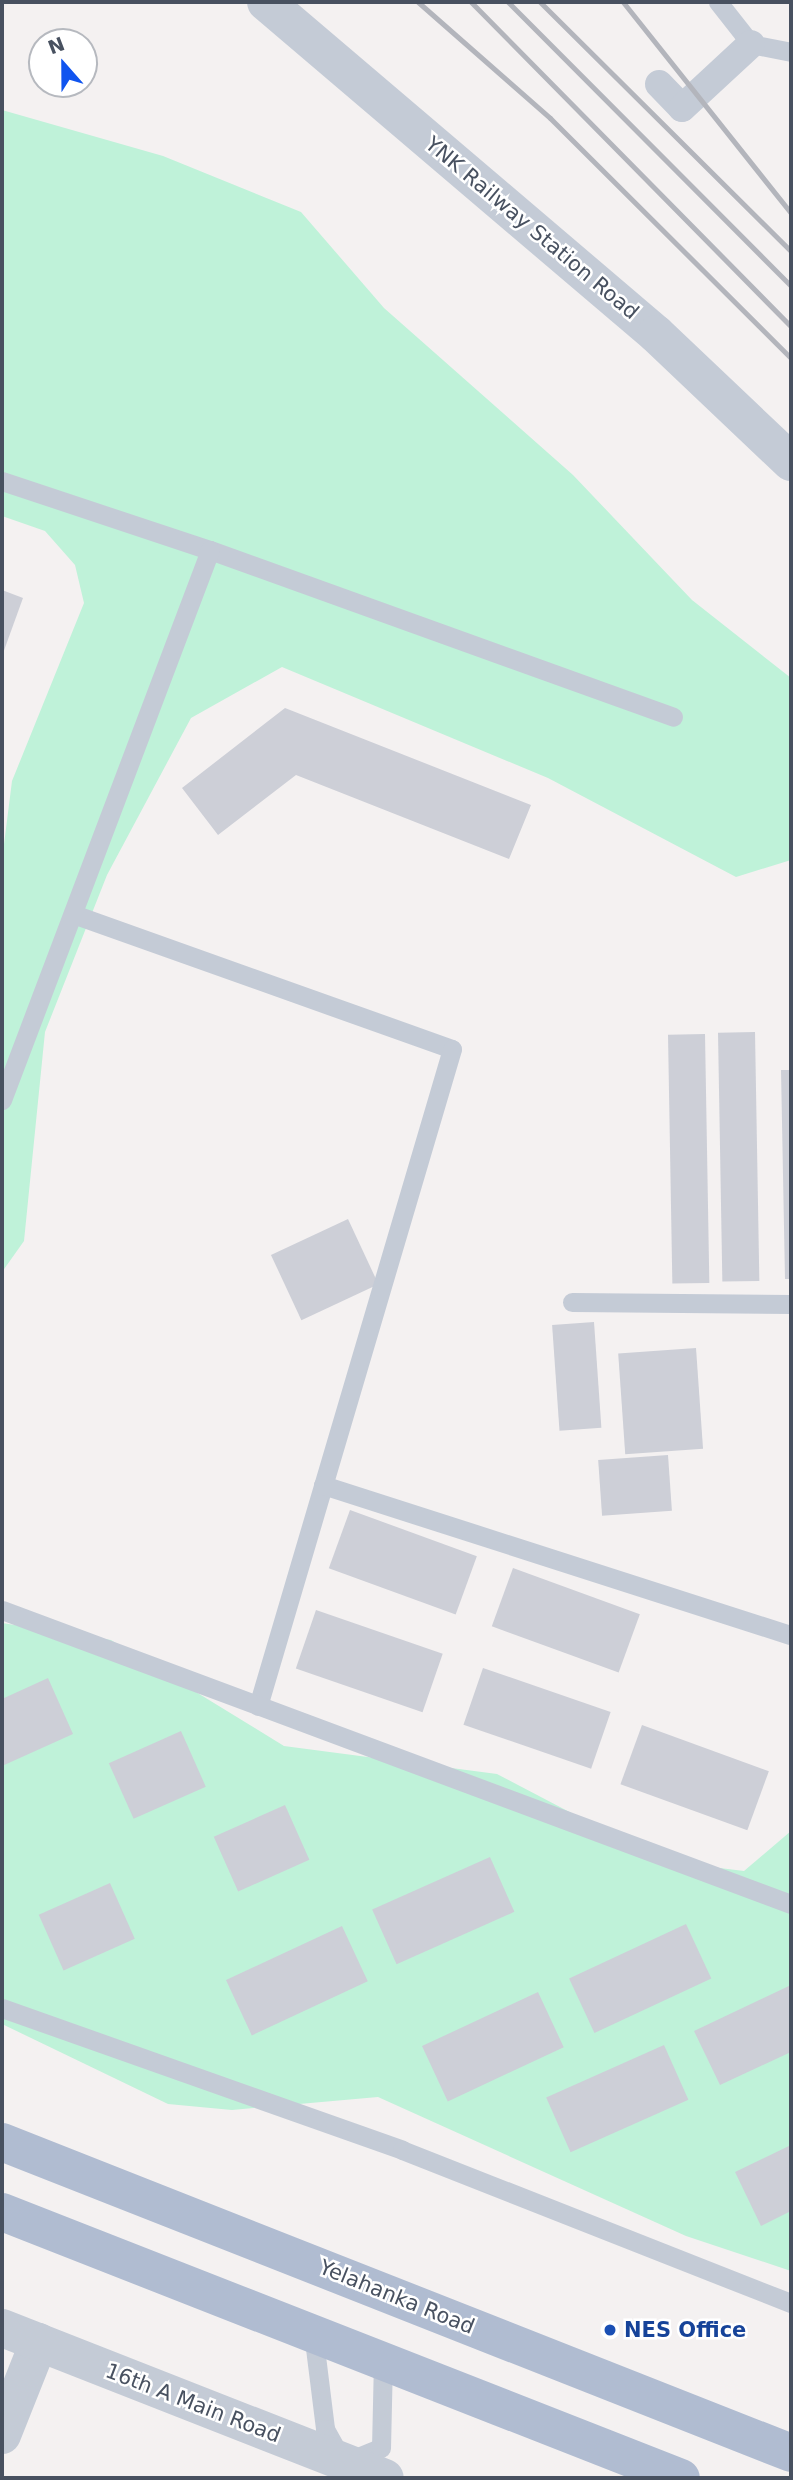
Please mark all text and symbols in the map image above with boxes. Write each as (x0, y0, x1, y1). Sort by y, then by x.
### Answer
north arrow (28, 28, 98, 98)
text: N (45, 32, 68, 58)
street label: YNK Railway Station Road (420, 131, 644, 325)
street label: Yelahanka Road (316, 2254, 478, 2340)
place label: NES Office (624, 2317, 746, 2343)
marker: NES Office (602, 2322, 618, 2338)
street label: 16th A Main Road (102, 2358, 284, 2448)

